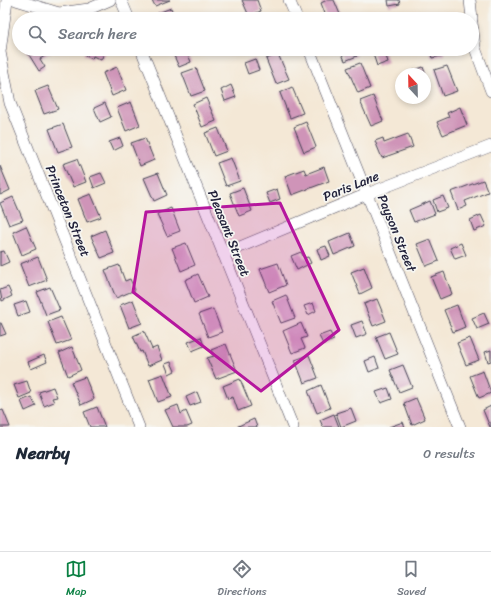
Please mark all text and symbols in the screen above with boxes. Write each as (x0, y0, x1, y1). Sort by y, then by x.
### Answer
search box (12, 12, 479, 56)
text: Search here (58, 21, 137, 47)
icon: search (26, 23, 48, 45)
north arrow (395, 68, 431, 104)
street label: Princeton Street (39, 162, 97, 261)
street label: Paris Lane (319, 164, 383, 208)
street label: Pleasant Street (201, 186, 257, 280)
street label: Payson Street (371, 191, 423, 276)
text: Nearby (16, 438, 70, 468)
text: 0 results (423, 442, 475, 465)
tab: Map (65, 558, 87, 601)
tab: Directions (217, 558, 267, 601)
tab: Saved (397, 558, 426, 601)

